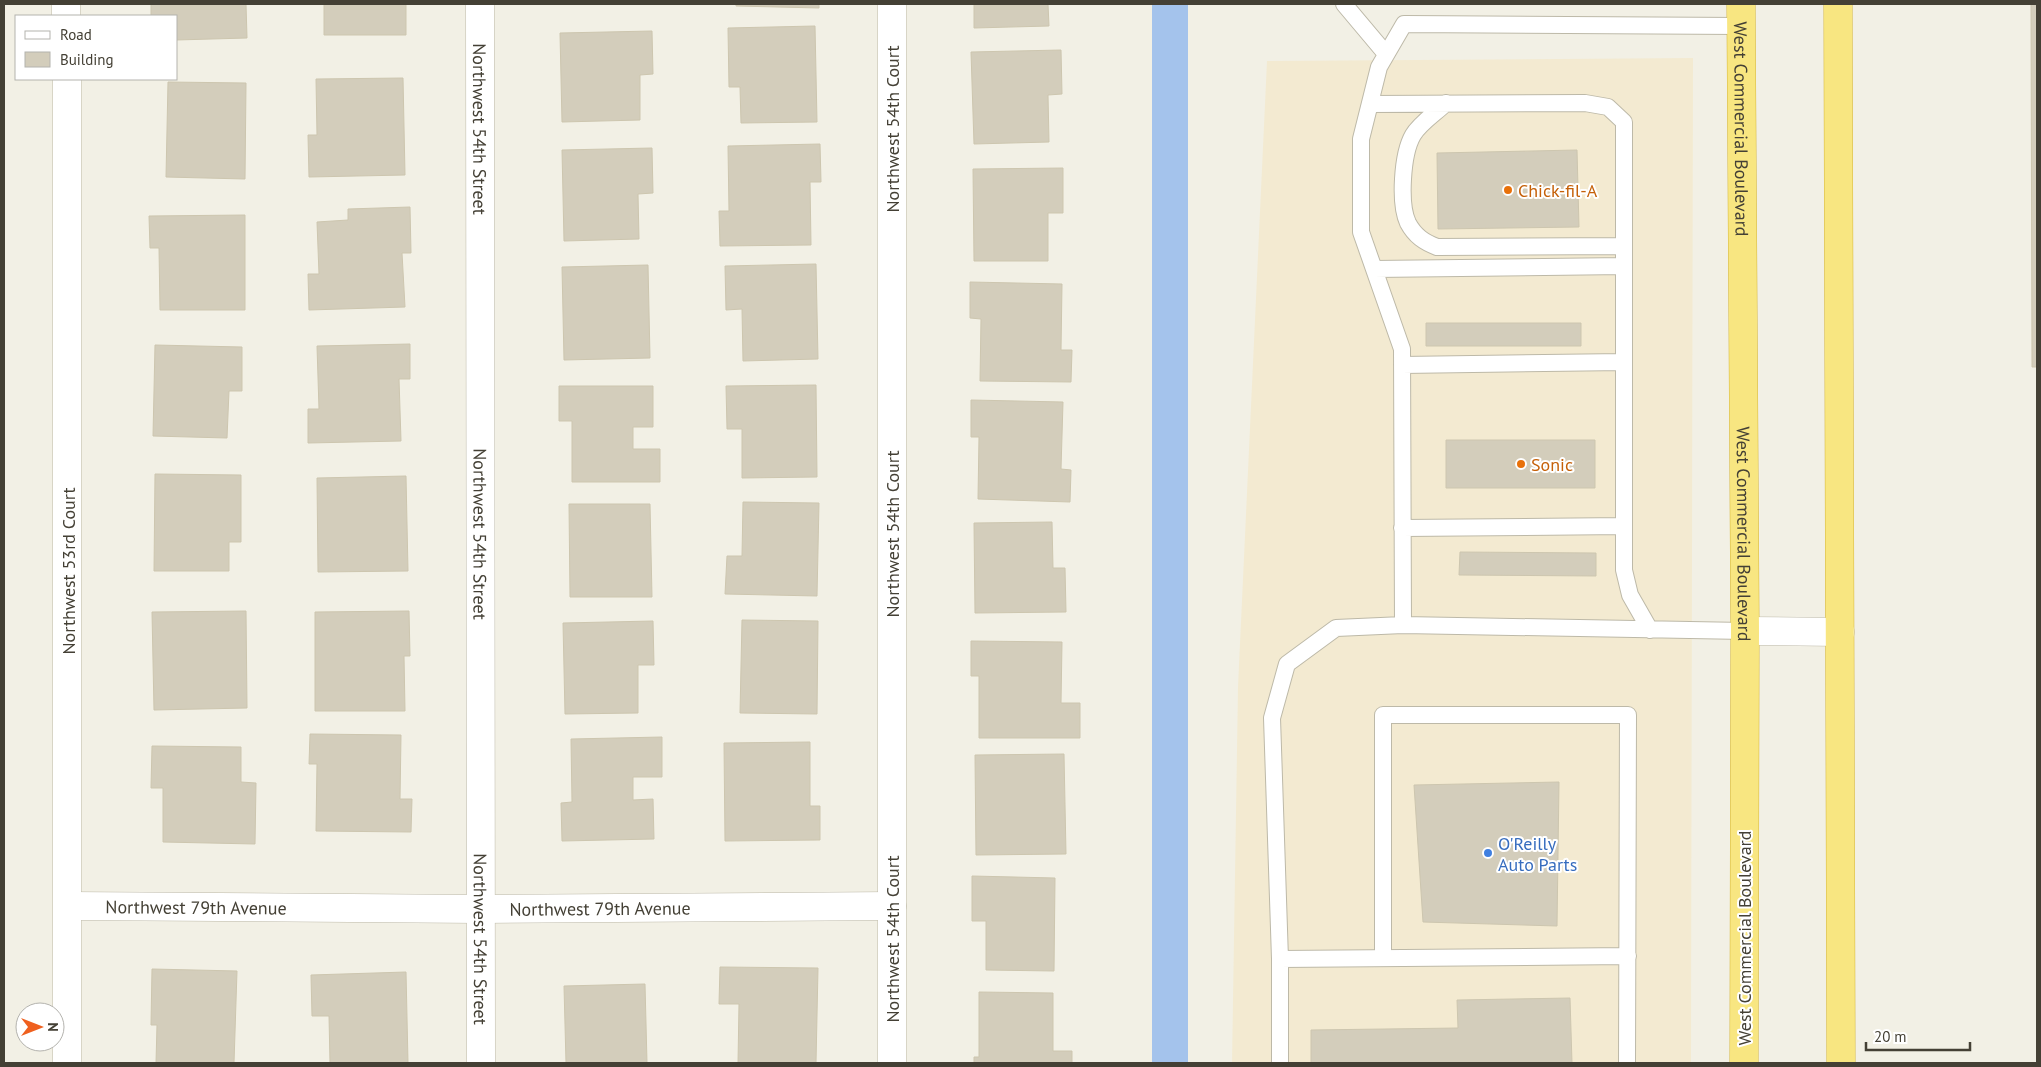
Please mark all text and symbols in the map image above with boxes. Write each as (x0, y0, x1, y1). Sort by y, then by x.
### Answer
legend (15, 15, 178, 80)
street label: West Commercial Boulevard (1730, 21, 1754, 237)
text: Road (60, 25, 92, 44)
street label: Northwest 54th Street (469, 43, 492, 215)
street label: Northwest 54th Court (881, 45, 904, 213)
text: Building (60, 50, 114, 69)
place label: Chick-fil-A (1518, 179, 1598, 202)
marker: Chick-fil-A (1502, 184, 1514, 196)
street label: West Commercial Boulevard (1732, 426, 1757, 641)
street label: Northwest 54th Street (469, 448, 492, 620)
street label: Northwest 54th Court (881, 450, 904, 618)
place label: Sonic (1531, 453, 1573, 476)
marker: Sonic (1515, 458, 1527, 470)
street label: Northwest 53rd Court (57, 487, 80, 655)
street label: West Commercial Boulevard (1733, 831, 1756, 1045)
place label: O'Reilly Auto Parts (1498, 832, 1577, 876)
marker: O'Reilly Auto Parts (1482, 847, 1494, 859)
street label: Northwest 54th Street (469, 853, 492, 1025)
street label: Northwest 54th Court (881, 855, 904, 1023)
street label: Northwest 79th Avenue (105, 895, 287, 919)
street label: Northwest 79th Avenue (509, 896, 691, 920)
north arrow (15, 1002, 65, 1052)
scale bar (1866, 1020, 1970, 1052)
text: N (44, 1022, 62, 1032)
text: 20 m (1874, 1027, 1907, 1046)

